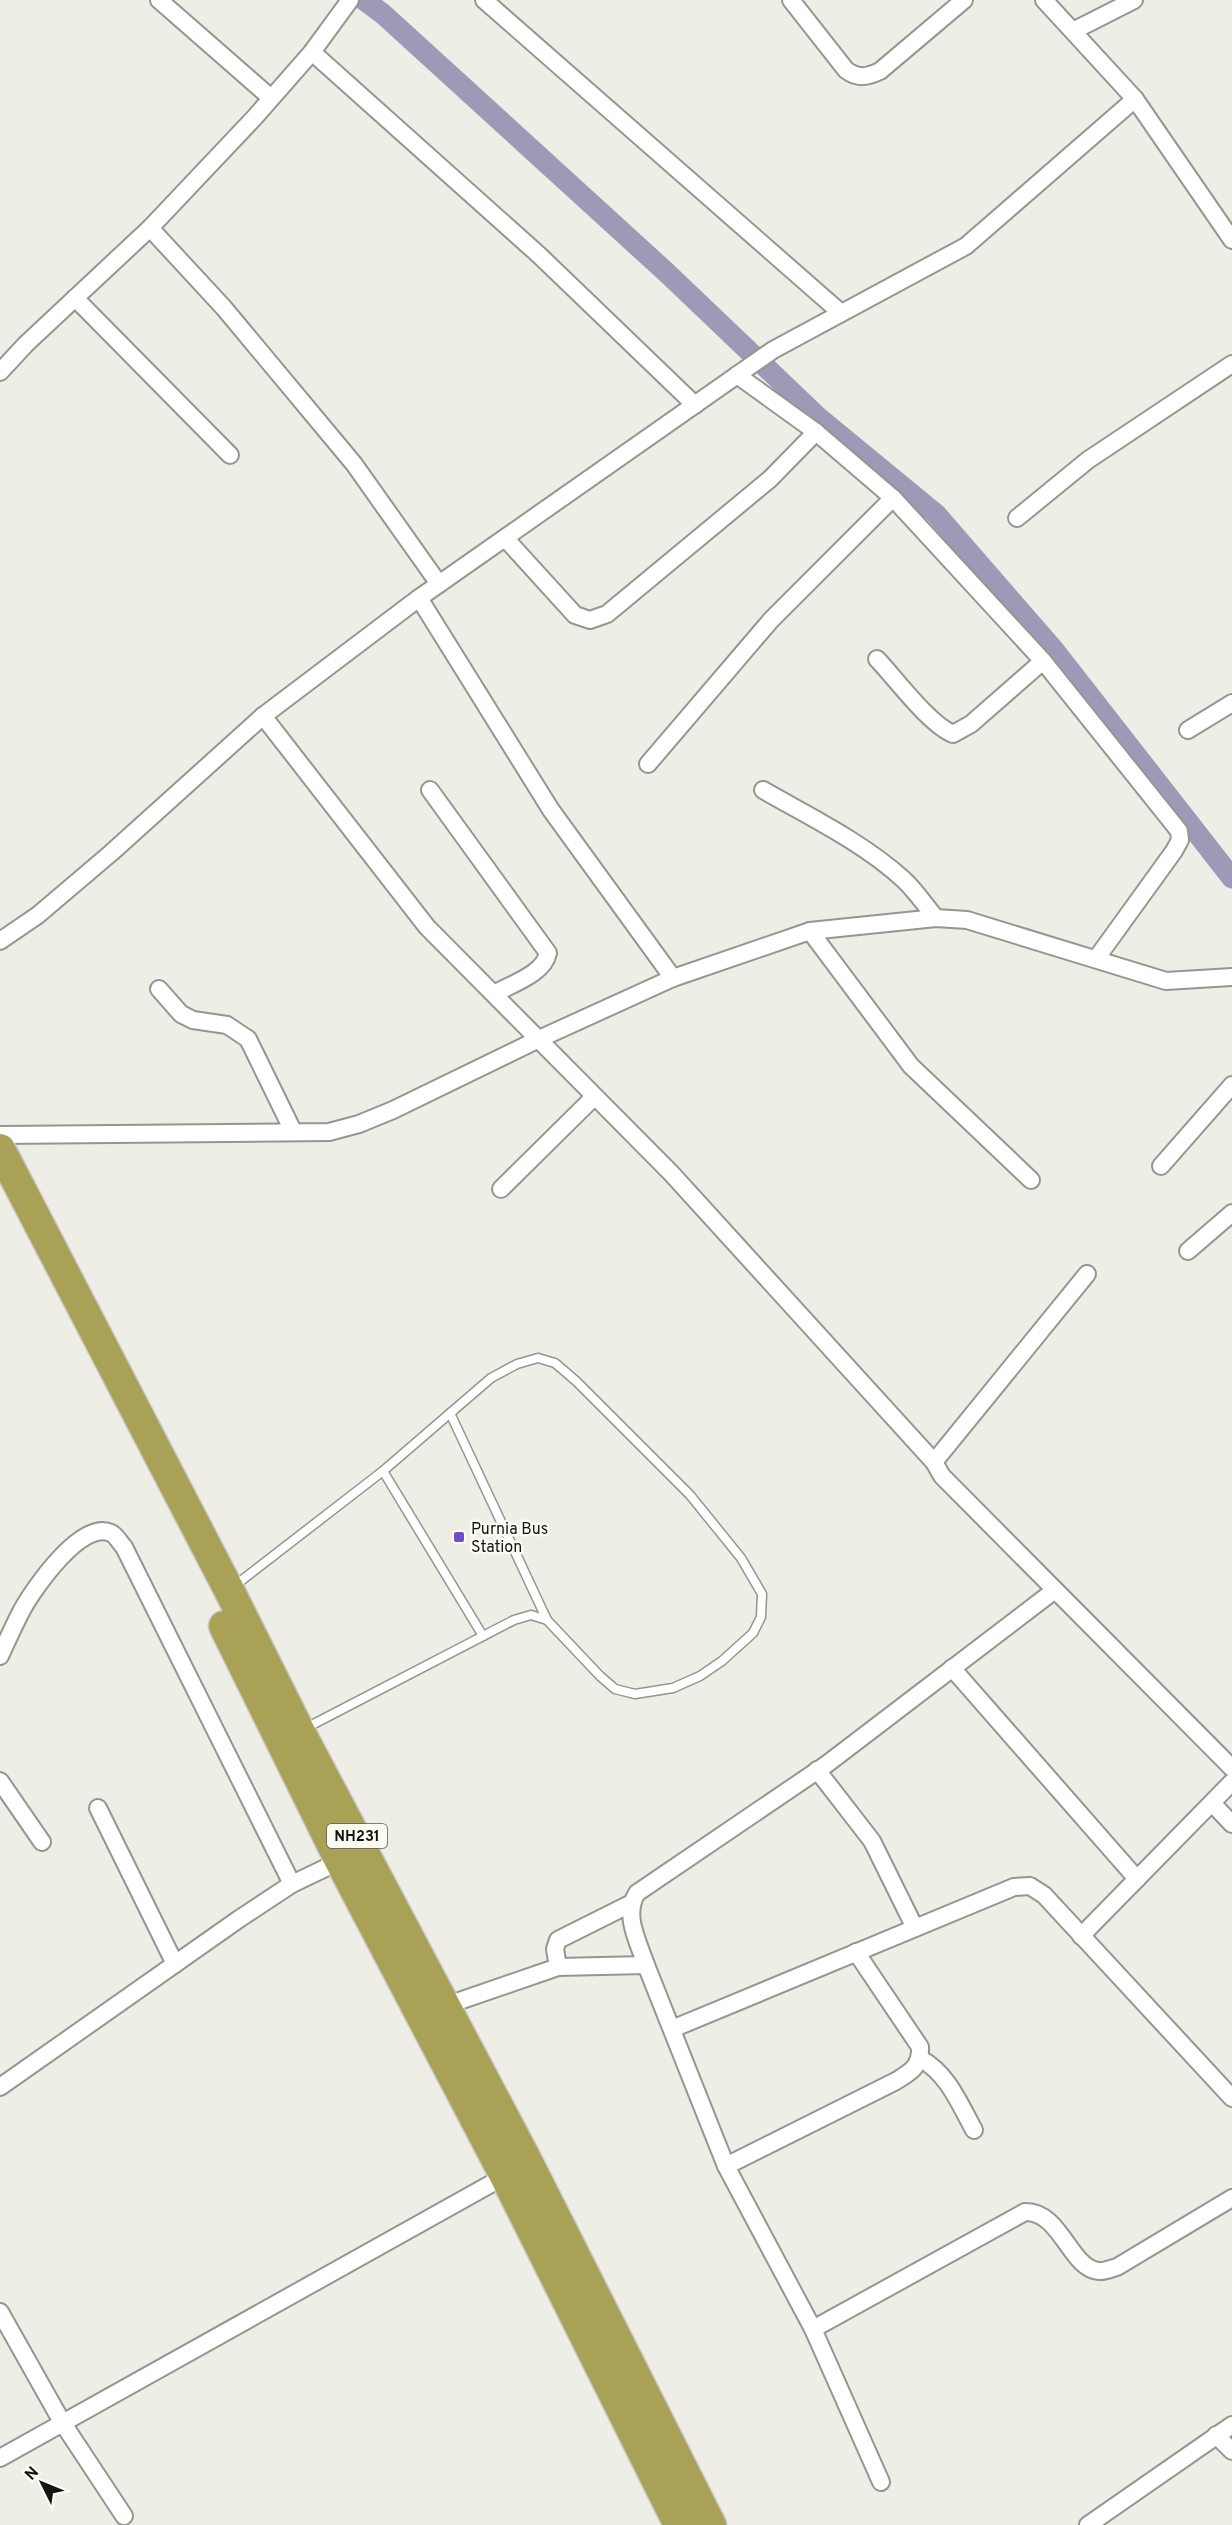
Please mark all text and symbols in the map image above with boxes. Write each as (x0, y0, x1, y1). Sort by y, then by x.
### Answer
place label: Purnia Bus Station (471, 1520, 548, 1558)
marker: Purnia Bus Station (452, 1530, 466, 1544)
road number: NH231 (327, 1824, 387, 1848)
north arrow (12, 2453, 72, 2513)
text: N (21, 2463, 44, 2485)

